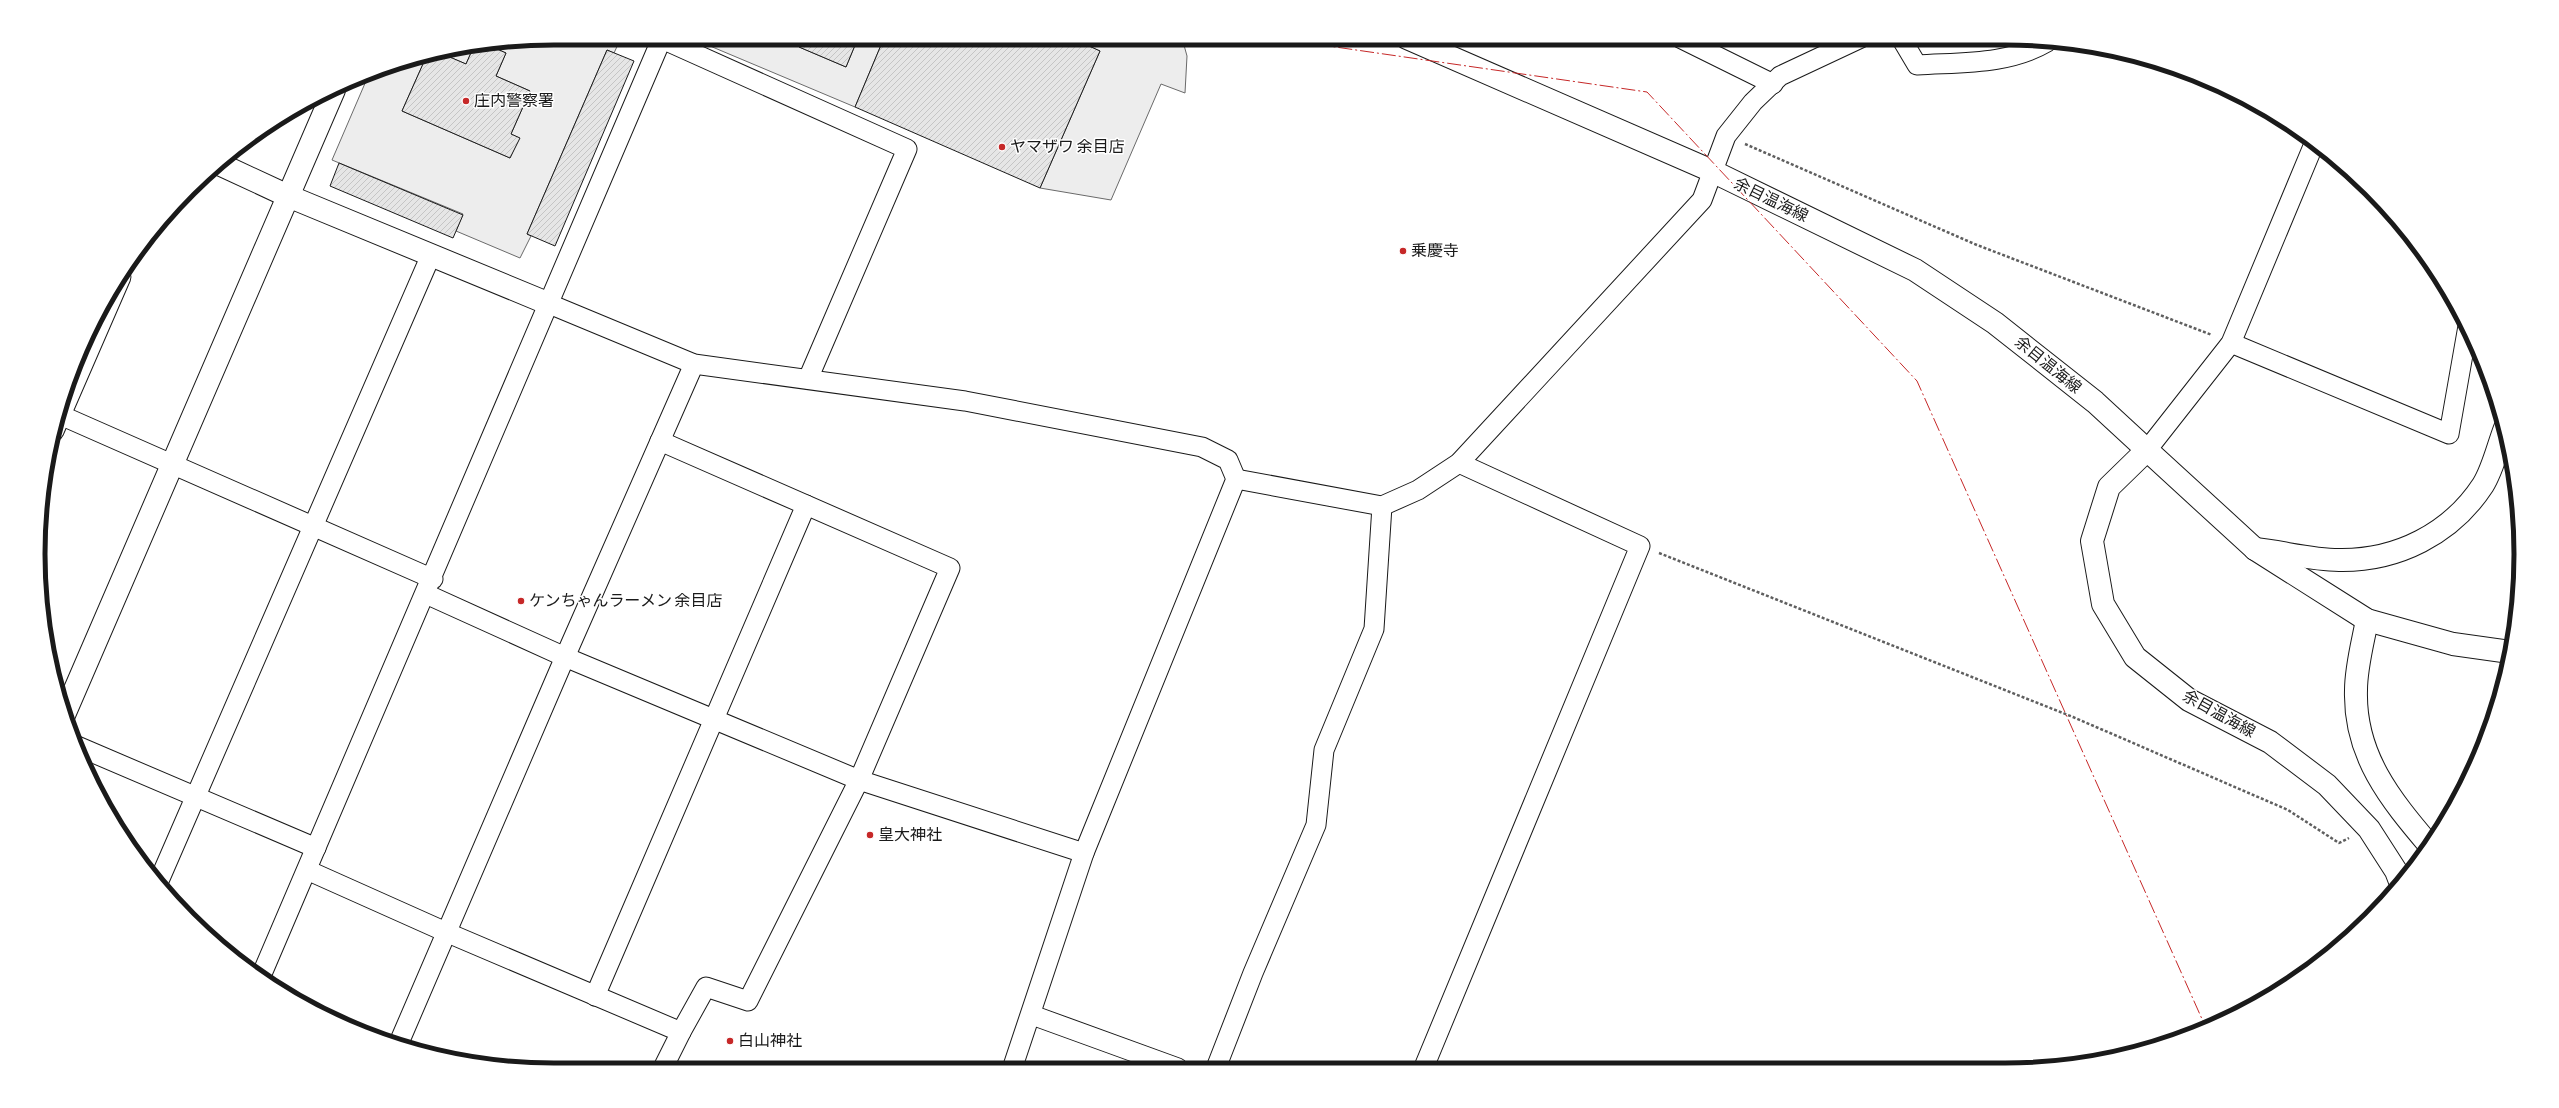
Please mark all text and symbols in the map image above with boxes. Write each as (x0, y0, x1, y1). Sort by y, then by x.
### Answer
place label: 庄内警察署 (474, 92, 554, 109)
marker: 庄内警察署 (461, 96, 471, 106)
place label: ヤマザワ 余目店 (1010, 139, 1125, 155)
marker: ヤマザワ 余目店 (997, 142, 1007, 152)
street label: 余目温海線 (1732, 174, 1811, 225)
place label: 乗慶寺 (1411, 242, 1459, 259)
marker: 乗慶寺 (1398, 246, 1408, 256)
street label: 余目温海線 (2012, 333, 2085, 396)
place label: ケンちゃんラーメン 余目店 (529, 592, 723, 609)
marker: ケンちゃんラーメン 余目店 (516, 596, 526, 606)
street label: 余目温海線 (2180, 687, 2258, 740)
place label: 皇大神社 (878, 826, 942, 843)
marker: 皇大神社 (865, 830, 875, 840)
place label: 白山神社 (738, 1032, 802, 1049)
marker: 白山神社 (725, 1036, 735, 1046)

